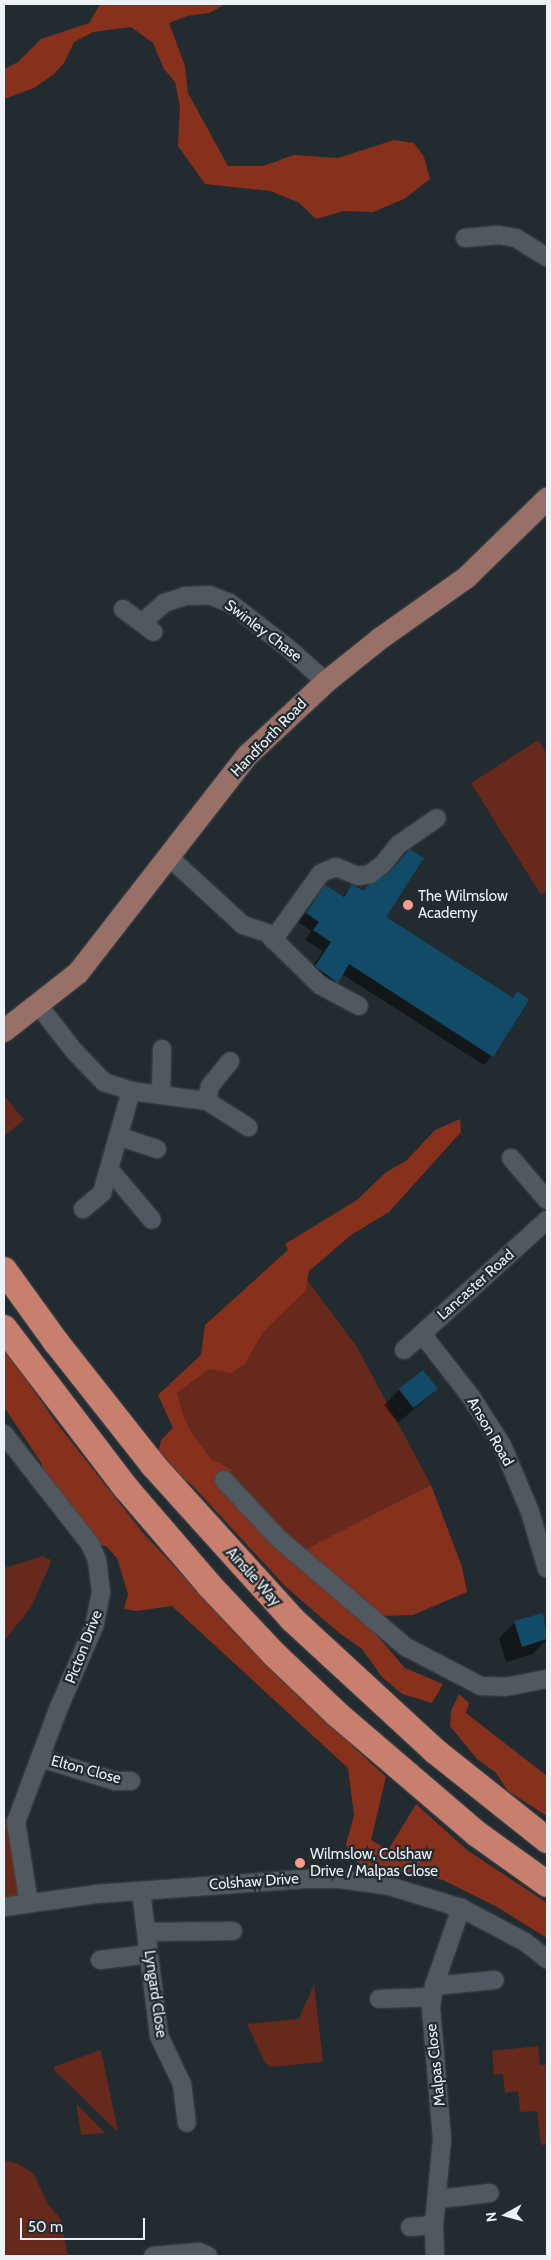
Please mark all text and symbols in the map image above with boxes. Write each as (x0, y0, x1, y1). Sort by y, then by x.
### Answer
street label: Swinley Chase (221, 596, 305, 666)
street label: Handforth Road (227, 695, 311, 781)
place label: The Wilmslow Academy (418, 887, 508, 922)
marker: The Wilmslow Academy (402, 899, 414, 911)
street label: Lancaster Road (434, 1246, 518, 1324)
street label: Anson Road (463, 1394, 517, 1470)
street label: Ainslie Way (222, 1544, 284, 1610)
street label: Picton Drive (62, 1608, 106, 1686)
street label: Elton Close (49, 1752, 123, 1788)
place label: Wilmslow, Colshaw Drive / Malpas Close (310, 1845, 438, 1880)
marker: Wilmslow, Colshaw Drive / Malpas Close (294, 1857, 306, 1869)
street label: Colshaw Drive (208, 1870, 300, 1894)
street label: Lyngard Close (140, 1949, 170, 2039)
street label: Malpas Close (423, 2023, 449, 2107)
north arrow (481, 2190, 531, 2240)
scale bar (22, 2208, 148, 2240)
text: N (482, 2211, 501, 2223)
text: 50 m (28, 2218, 63, 2236)

